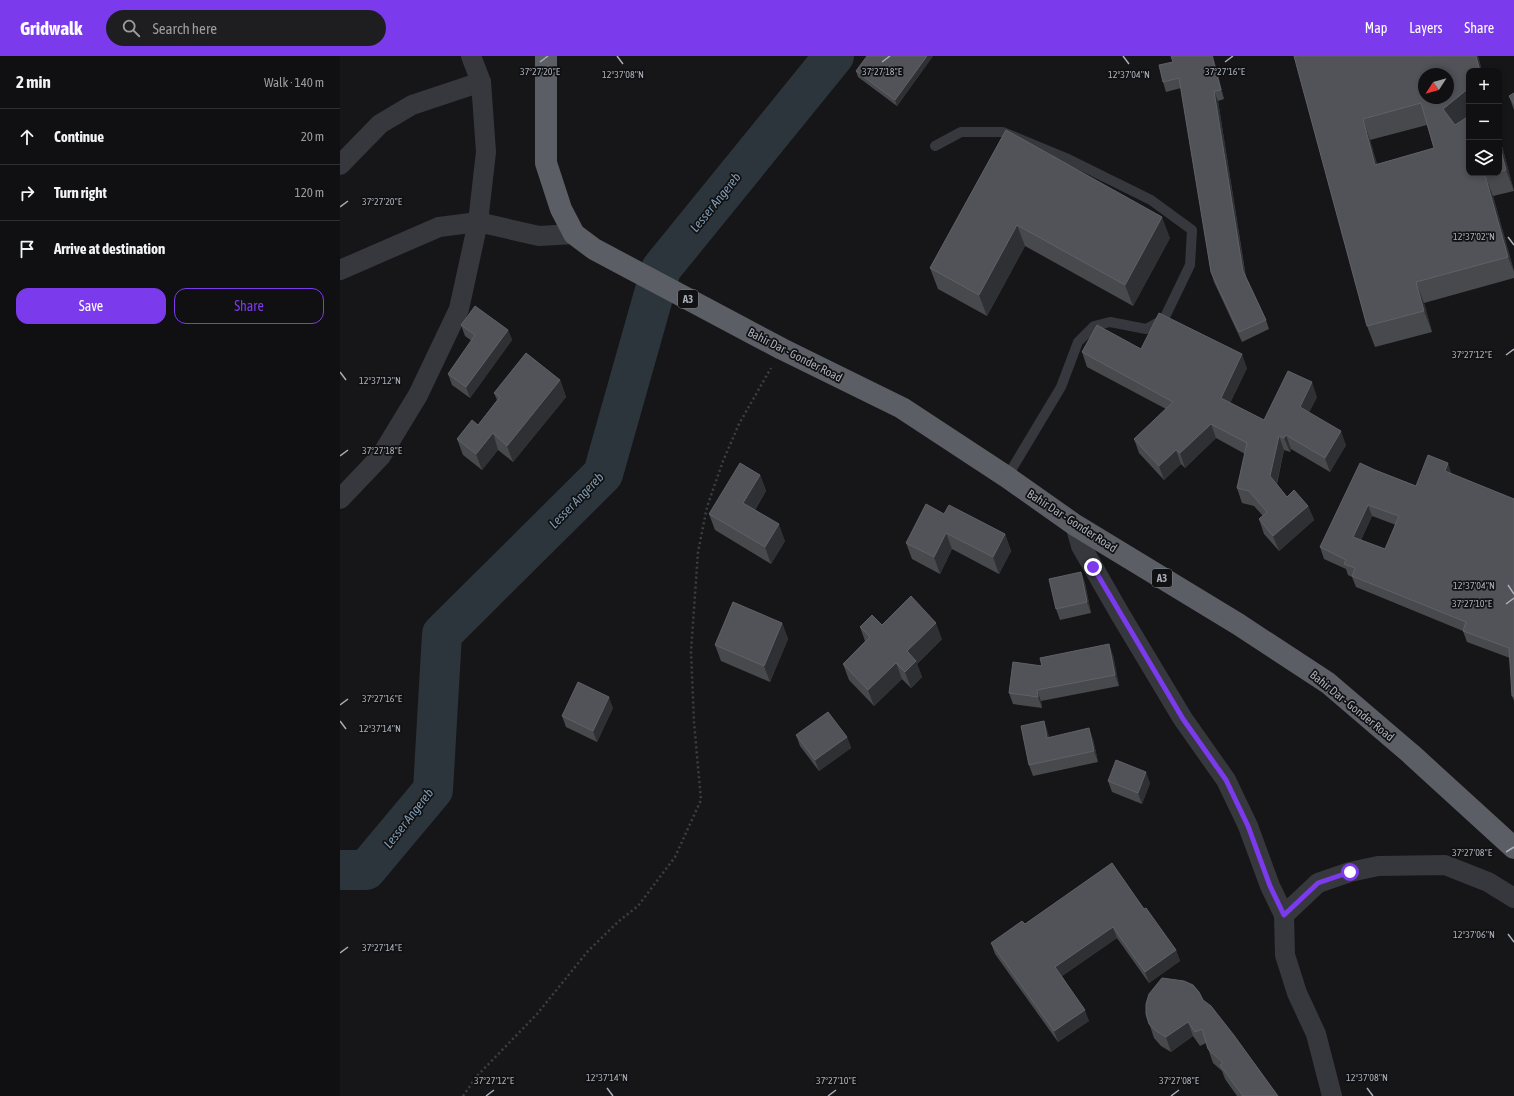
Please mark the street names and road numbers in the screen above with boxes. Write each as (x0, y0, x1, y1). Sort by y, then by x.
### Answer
road number: A3 (678, 290, 698, 308)
street label: Bahir Dar - Gonder Road (745, 325, 845, 385)
street label: Bahir Dar - Gonder Road (1024, 487, 1120, 555)
road number: A3 (1152, 569, 1172, 587)
street label: Bahir Dar - Gonder Road (1307, 668, 1397, 744)

